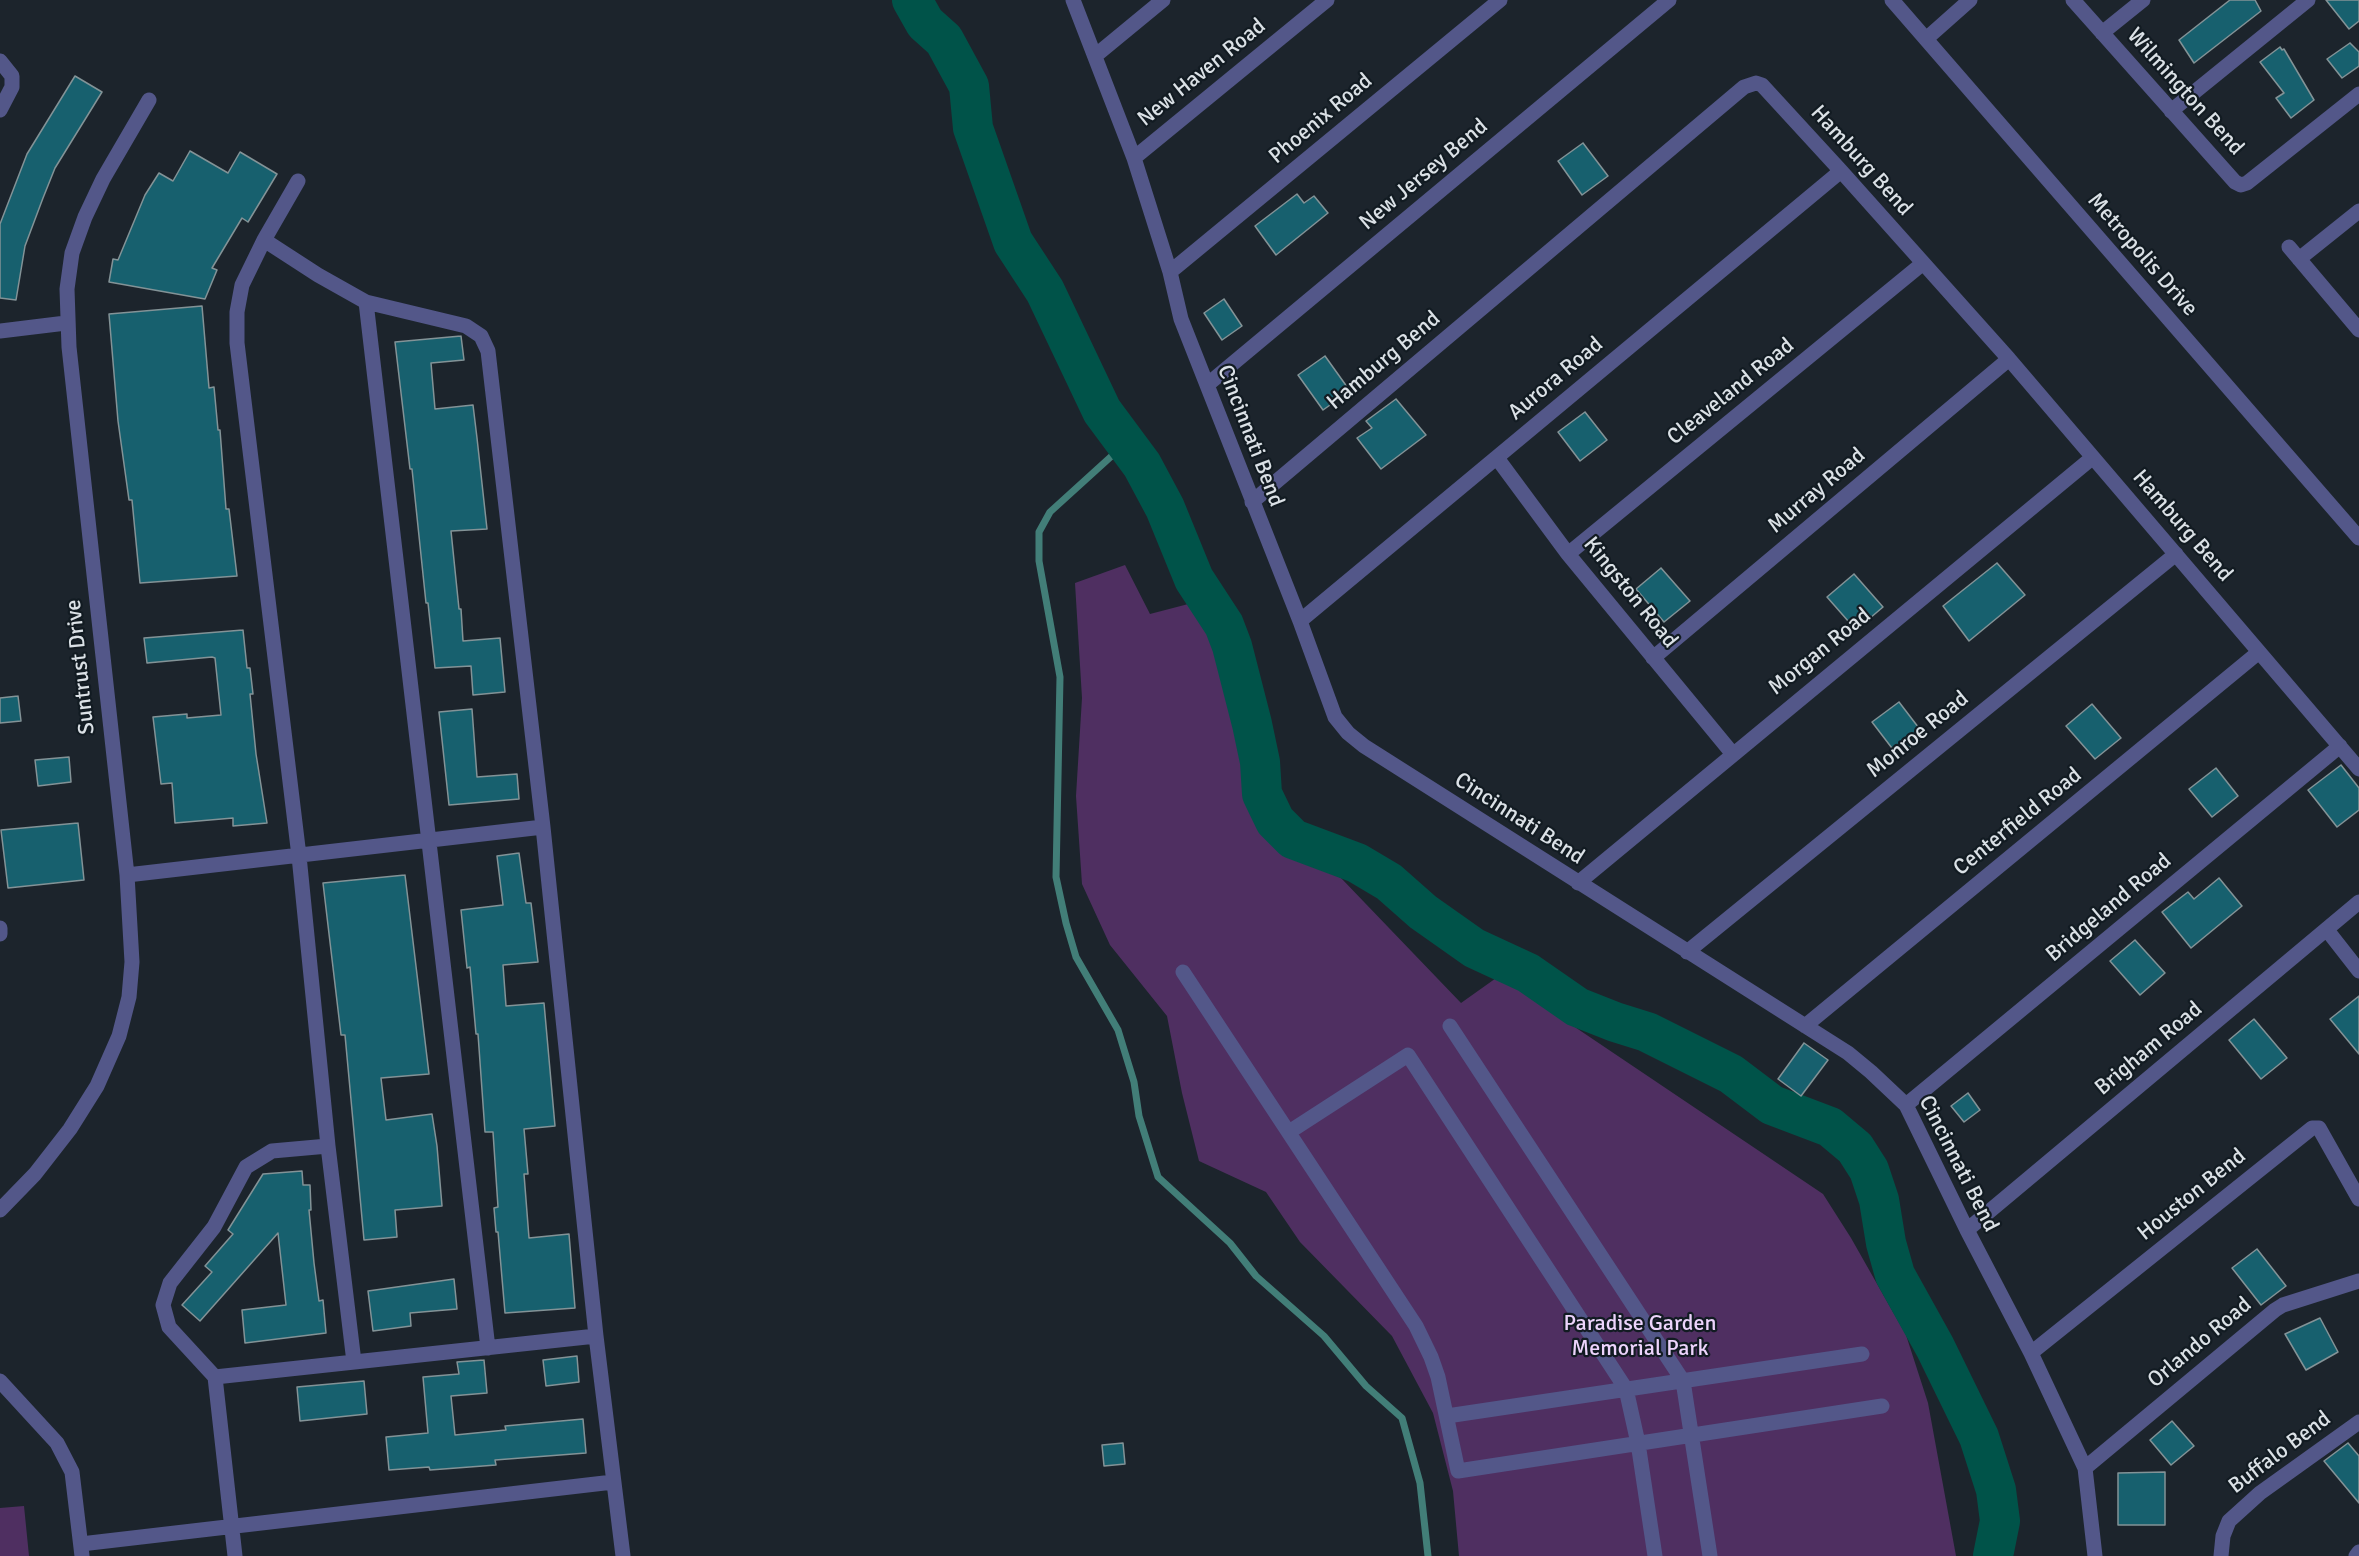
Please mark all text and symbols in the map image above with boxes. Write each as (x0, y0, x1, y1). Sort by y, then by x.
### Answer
street label: New Haven Road (1133, 13, 1271, 133)
street label: Wilmington Bend (2121, 23, 2249, 161)
street label: Phoenix Road (1264, 68, 1378, 170)
street label: Hamburg Bend (1805, 100, 1917, 222)
street label: New Jersey Bend (1355, 114, 1493, 236)
street label: Metropolis Drive (2081, 188, 2203, 322)
street label: Hamburg Bend (1322, 306, 1446, 416)
street label: Aurora Road (1503, 332, 1609, 426)
street label: Cleaveland Road (1662, 333, 1800, 451)
street label: Cincinnati Bend (1211, 362, 1289, 510)
street label: Murray Road (1763, 443, 1871, 539)
street label: Hamburg Bend (2126, 465, 2238, 587)
street label: Kingston Road (1577, 532, 1683, 654)
street label: Suntrust Drive (61, 598, 101, 736)
street label: Morgan Road (1764, 603, 1876, 701)
street label: Monroe Road (1862, 686, 1974, 784)
street label: Centerfield Road (1949, 762, 2087, 882)
street label: Cincinnati Bend (1449, 767, 1589, 871)
street label: Bridgeland Road (2041, 848, 2177, 968)
street label: Brigham Road (2090, 997, 2208, 1101)
street label: Cincinnati Bend (1912, 1091, 2004, 1237)
street label: Houston Bend (2133, 1143, 2251, 1247)
street label: Orlando Road (2143, 1292, 2257, 1394)
park label: Paradise Garden Memorial Park (1563, 1311, 1717, 1362)
street label: Buffalo Bend (2224, 1406, 2336, 1500)

